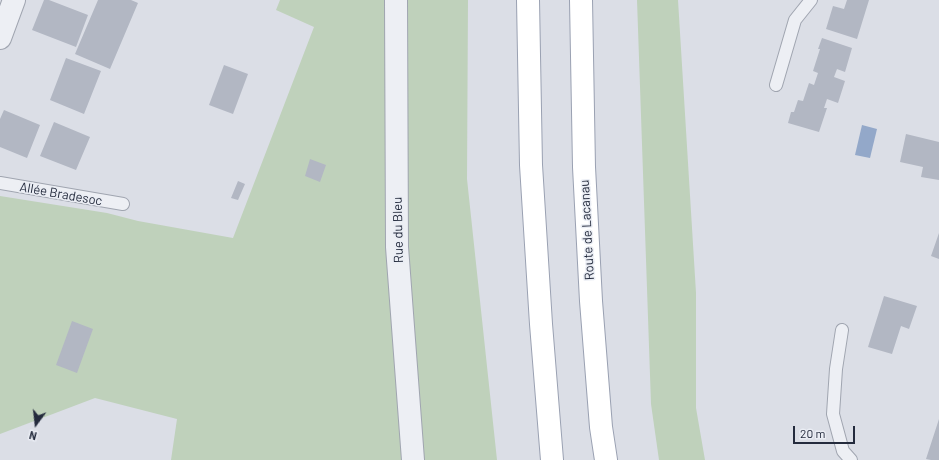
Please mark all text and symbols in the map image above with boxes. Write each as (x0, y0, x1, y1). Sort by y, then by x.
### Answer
street label: Allée Bradesoc (18, 179, 104, 209)
street label: Route de Lacanau (577, 179, 597, 281)
street label: Rue du Bleu (390, 197, 406, 263)
north arrow (16, 404, 56, 444)
scale bar (795, 418, 857, 444)
text: 20 m (800, 426, 826, 440)
text: N (28, 429, 38, 443)

